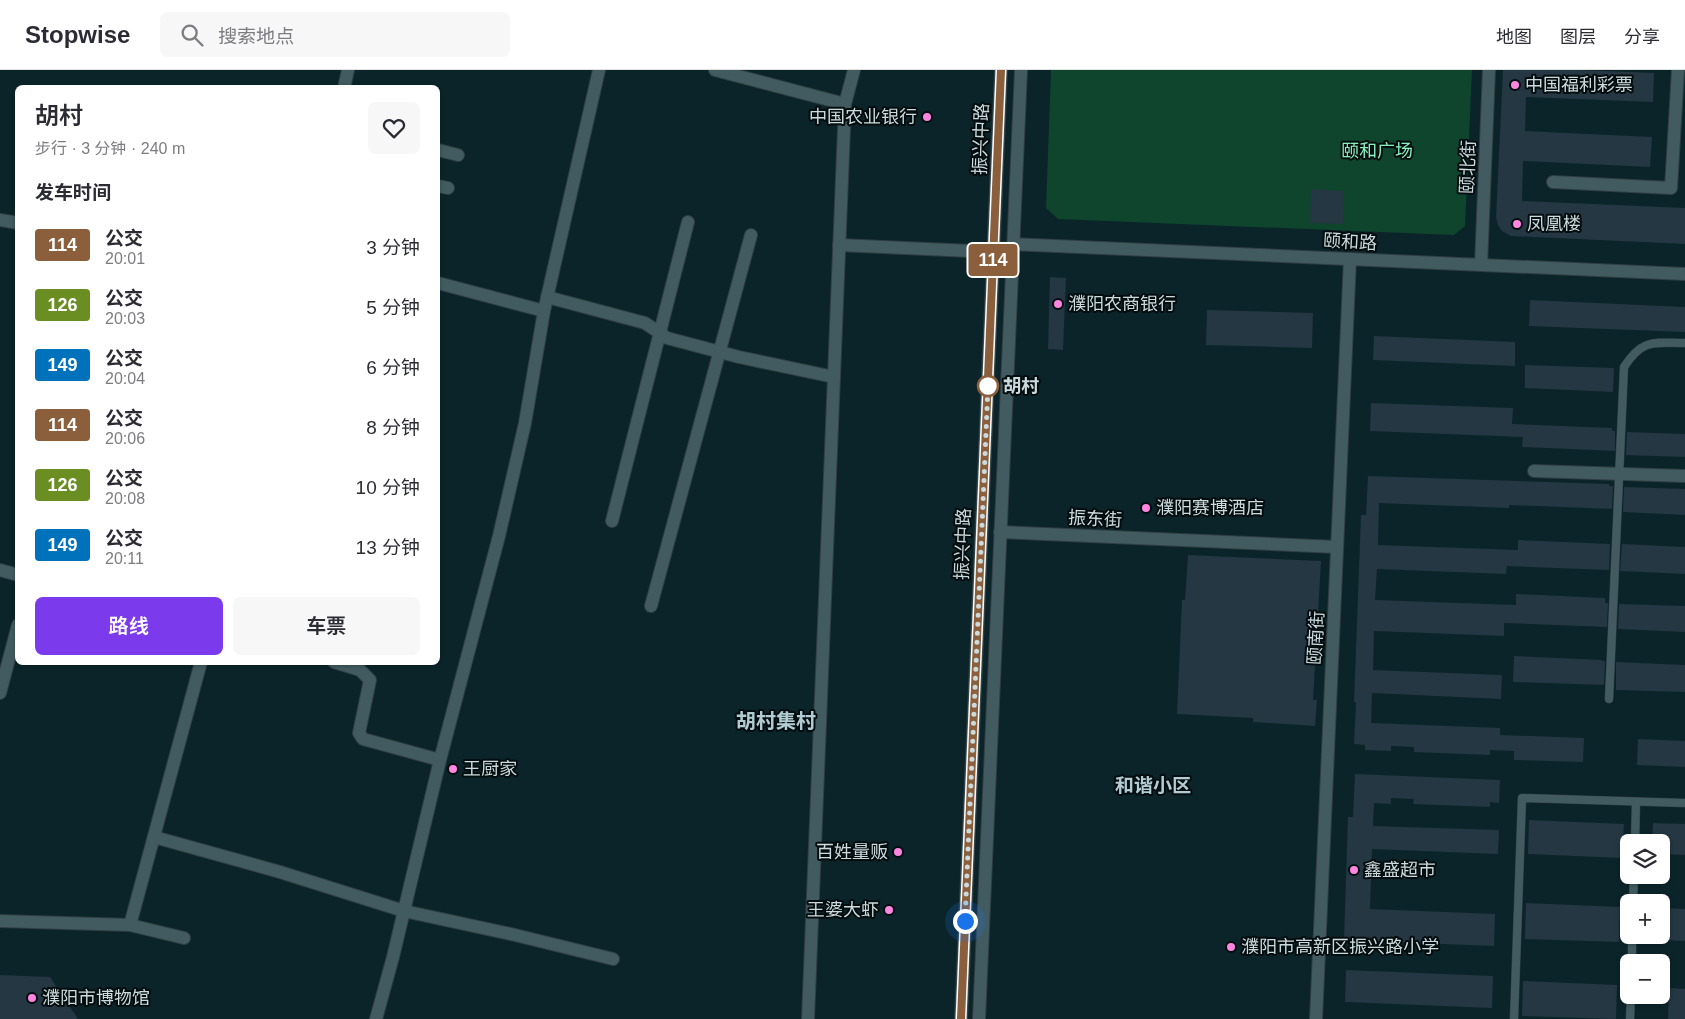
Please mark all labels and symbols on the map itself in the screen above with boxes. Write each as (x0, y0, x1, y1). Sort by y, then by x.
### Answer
place label: 中国福利彩票 (1525, 75, 1633, 95)
marker: 中国福利彩票 (1509, 79, 1521, 91)
street label: 振兴中路 (970, 103, 992, 175)
place label: 中国农业银行 (809, 107, 917, 127)
marker: 中国农业银行 (921, 111, 933, 123)
street label: 颐北街 (1457, 140, 1479, 194)
park label: 颐和广场 (1341, 141, 1413, 161)
place label: 凤凰楼 (1527, 214, 1581, 234)
marker: 凤凰楼 (1511, 218, 1523, 230)
street label: 颐和路 (1323, 231, 1377, 253)
line badge: 114 (964, 244, 1022, 276)
place label: 濮阳农商银行 (1068, 294, 1176, 314)
marker: 濮阳农商银行 (1052, 298, 1064, 310)
marker: 胡村 (977, 375, 999, 397)
place label: 胡村 (1003, 376, 1039, 396)
place label: 濮阳赛博酒店 (1156, 498, 1264, 518)
marker: 濮阳赛博酒店 (1140, 502, 1152, 514)
street label: 振兴中路 (952, 508, 974, 580)
street label: 振东街 (1068, 508, 1122, 530)
street label: 颐南街 (1305, 611, 1327, 665)
district label: 胡村集村 (736, 710, 816, 732)
place label: 王厨家 (463, 759, 517, 779)
marker: 王厨家 (447, 763, 459, 775)
district label: 和谐小区 (1115, 775, 1191, 796)
place label: 百姓量贩 (816, 842, 888, 862)
marker: 百姓量贩 (892, 846, 904, 858)
place label: 鑫盛超市 (1364, 860, 1436, 880)
marker: 鑫盛超市 (1348, 864, 1360, 876)
place label: 王婆大虾 (807, 900, 879, 920)
marker: 王婆大虾 (883, 904, 895, 916)
your location (953, 909, 978, 934)
place label: 濮阳市高新区振兴路小学 (1241, 937, 1439, 957)
marker: 濮阳市高新区振兴路小学 (1225, 941, 1237, 953)
place label: 濮阳市博物馆 (42, 988, 150, 1008)
marker: 濮阳市博物馆 (26, 992, 38, 1004)

